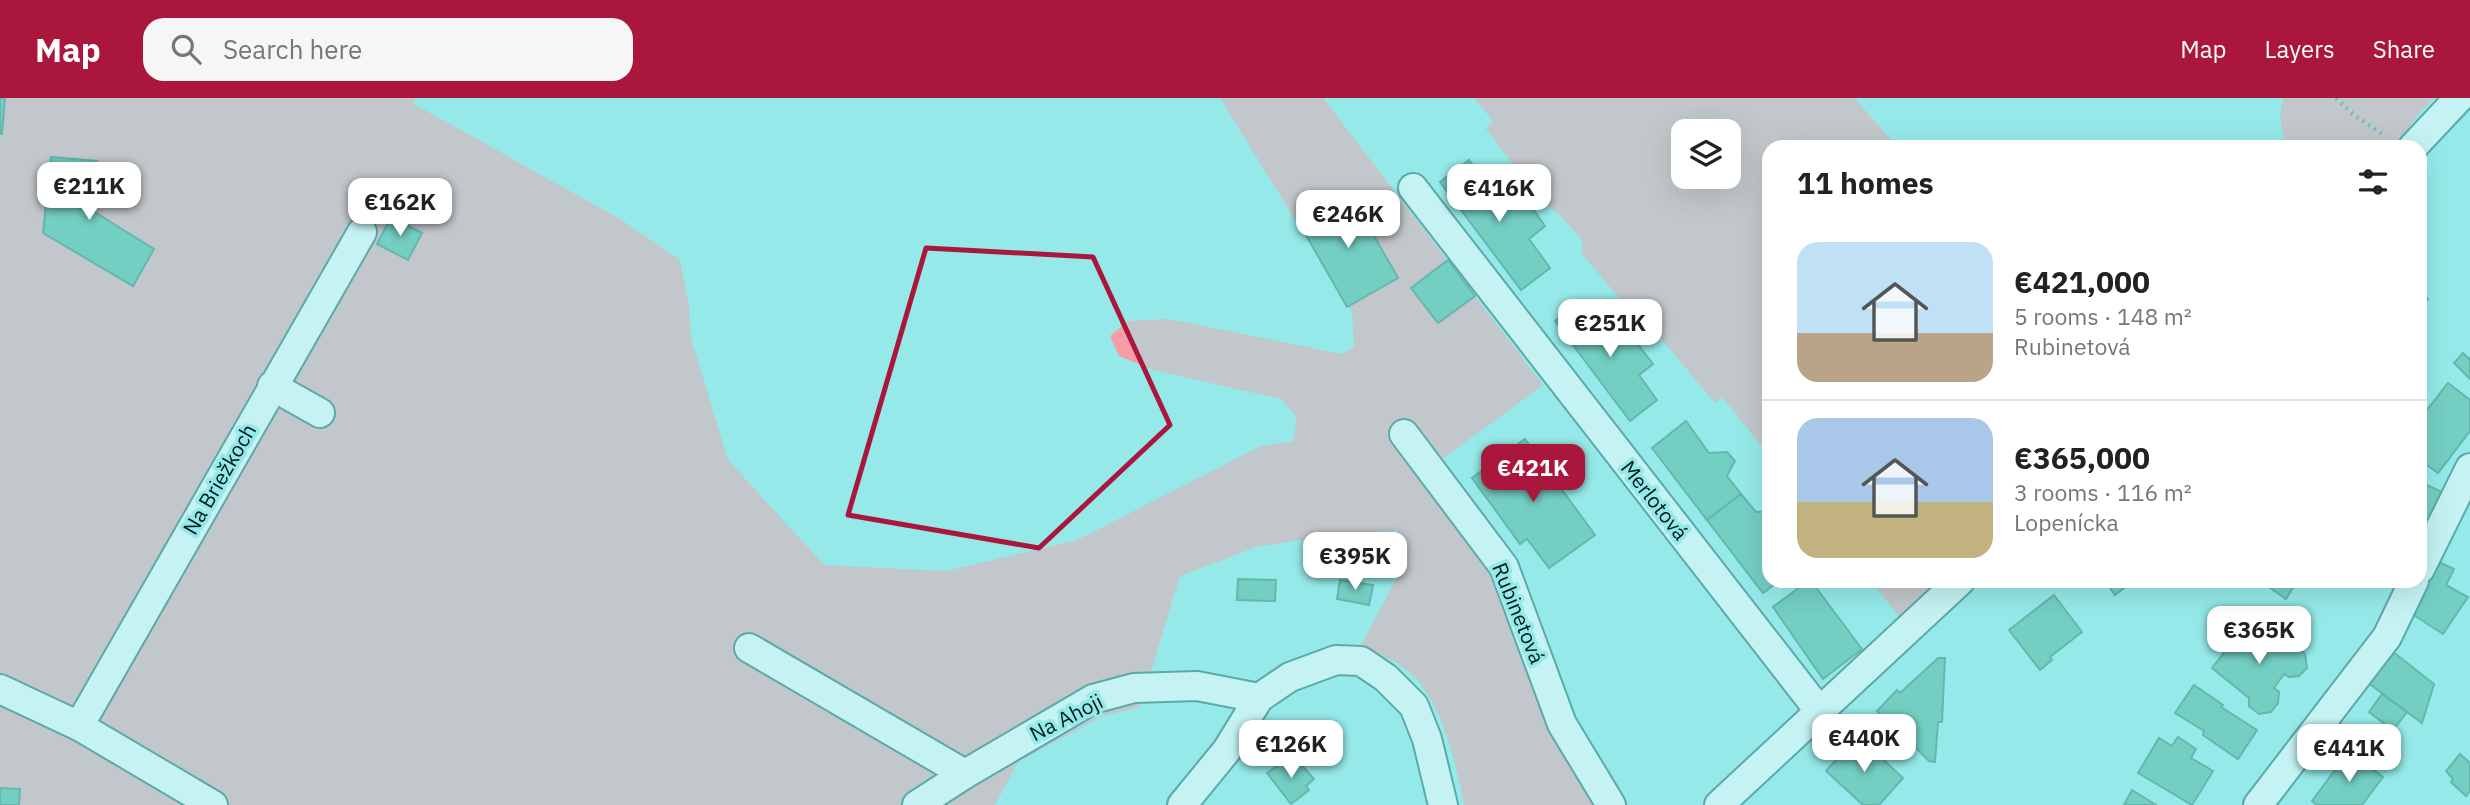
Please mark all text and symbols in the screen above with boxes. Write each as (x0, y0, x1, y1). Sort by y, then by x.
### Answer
search box (143, 18, 633, 81)
text: Map (35, 28, 101, 71)
icon: search (167, 30, 205, 68)
text: Search here (223, 32, 362, 66)
text: Map (2180, 33, 2227, 65)
text: Layers (2265, 33, 2335, 65)
text: Share (2373, 33, 2435, 65)
map controls (1671, 119, 1741, 189)
button: layers (1671, 119, 1741, 189)
pin: €211K (40, 162, 138, 222)
text: 11 homes (1797, 163, 1934, 202)
icon: filters (2354, 163, 2392, 201)
pin: €416K (1450, 164, 1548, 224)
text: €211K (53, 170, 125, 200)
text: €416K (1463, 172, 1535, 202)
pin: €162K (351, 178, 449, 238)
text: €162K (364, 186, 436, 216)
pin: €246K (1299, 190, 1397, 250)
text: €246K (1312, 198, 1384, 228)
text: €421,000 (2014, 262, 2150, 301)
icon: home (1853, 270, 1937, 354)
pin: €251K (1561, 300, 1659, 359)
text: 5 rooms · 148 m² (2014, 301, 2192, 331)
text: €251K (1574, 307, 1646, 337)
text: Rubinetová (2014, 331, 2131, 361)
street label: Na Briežkoch (176, 418, 262, 540)
text: €365,000 (2014, 438, 2150, 477)
pin: €421K (1484, 444, 1582, 504)
icon: home (1853, 446, 1937, 530)
text: €421K (1497, 452, 1569, 482)
street label: Merlotová (1615, 454, 1695, 546)
text: 3 rooms · 116 m² (2014, 477, 2192, 507)
text: Lopenícka (2014, 507, 2119, 537)
pin: €395K (1306, 532, 1404, 592)
text: €395K (1319, 540, 1391, 570)
street label: Rubinetová (1486, 558, 1552, 668)
pin: €365K (2210, 606, 2308, 666)
text: €365K (2223, 614, 2295, 644)
street label: Na Ahoji (1025, 687, 1107, 747)
pin: €440K (1815, 714, 1913, 774)
pin: €126K (1242, 720, 1340, 780)
text: €440K (1828, 722, 1900, 752)
pin: €441K (2300, 724, 2398, 784)
text: €126K (1255, 728, 1327, 758)
text: €441K (2313, 732, 2385, 762)

